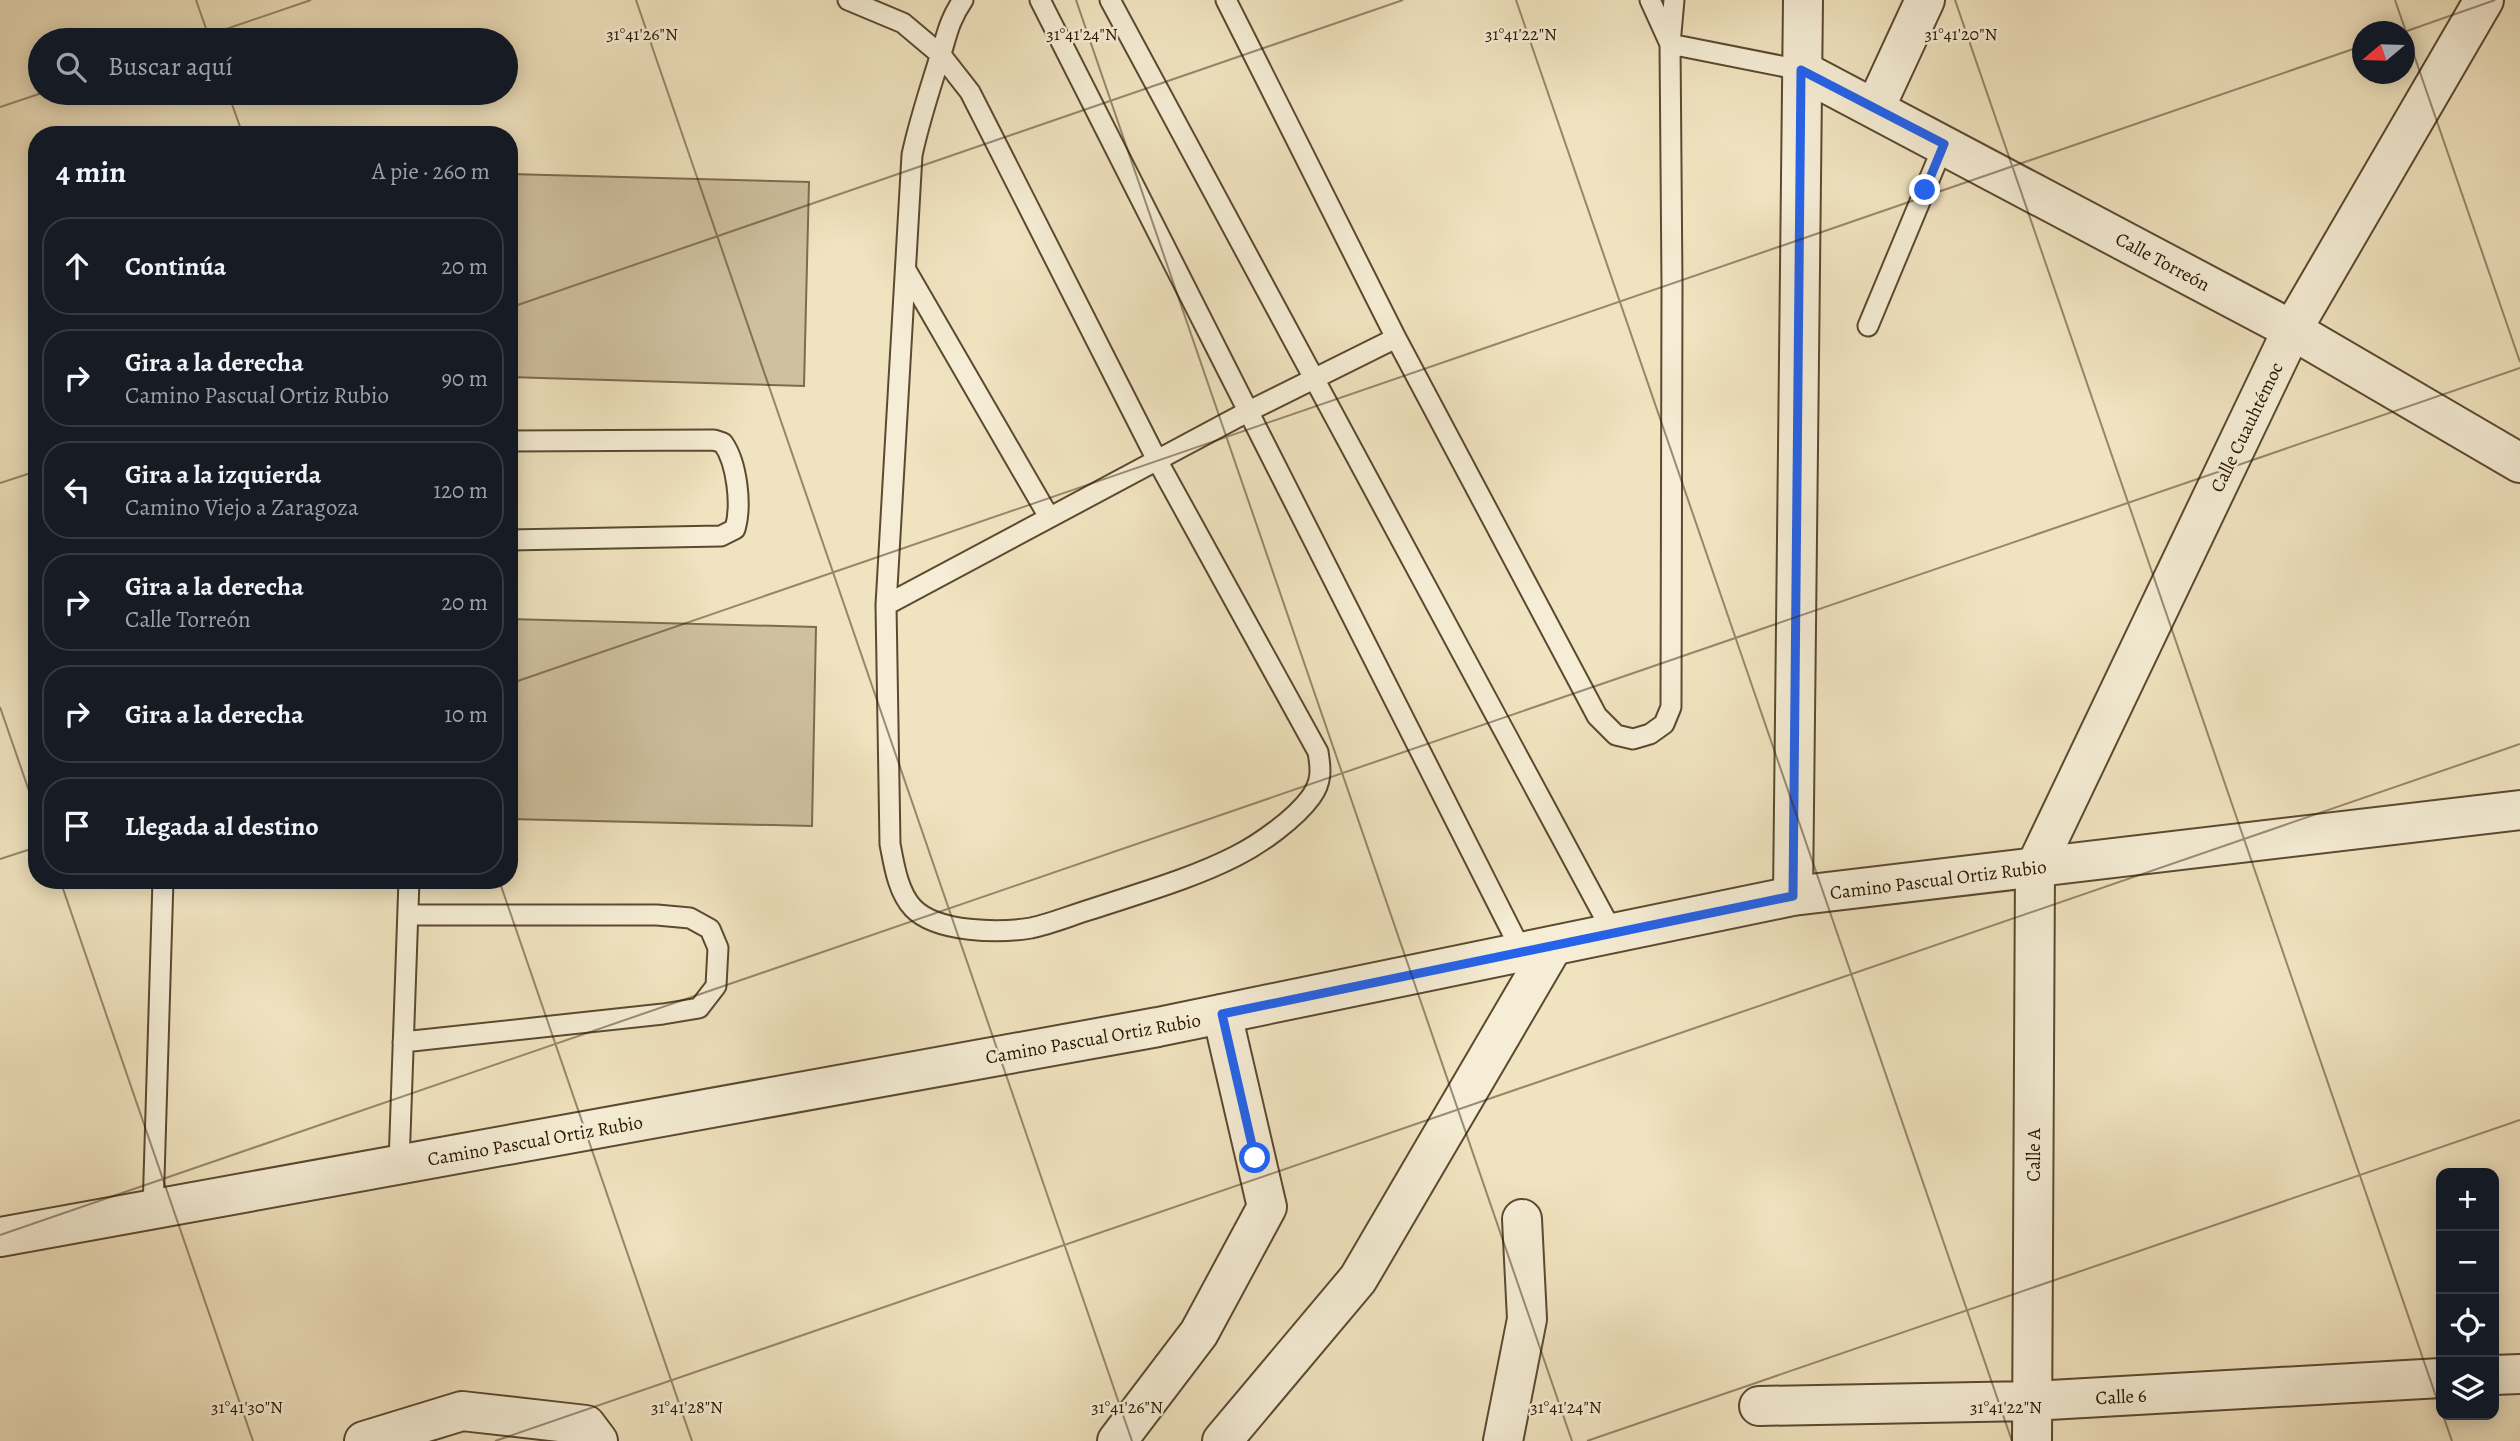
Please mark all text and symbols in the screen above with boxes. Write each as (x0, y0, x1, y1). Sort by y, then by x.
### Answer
north arrow (2352, 21, 2415, 84)
text: 31°41'26"N (606, 22, 678, 46)
text: 31°41'24"N (1046, 22, 1118, 46)
text: 31°41'22"N (1485, 22, 1557, 46)
text: 31°41'20"N (1924, 22, 1998, 46)
search box (28, 28, 518, 105)
icon: search (52, 48, 90, 86)
text: Buscar aquí (108, 49, 233, 84)
text: 4 min (56, 152, 126, 192)
text: A pie · 260 m (372, 156, 490, 187)
route end (1909, 174, 1940, 205)
street label: Calle Torreón (2111, 226, 2214, 298)
icon: ahead (58, 247, 96, 285)
text: Continúa (125, 249, 226, 284)
text: 20 m (441, 251, 488, 282)
text: Gira a la derecha (125, 345, 304, 380)
street label: Calle Cuauhtémoc (2204, 358, 2290, 497)
icon: right (58, 359, 96, 397)
text: 90 m (442, 363, 488, 394)
text: Camino Pascual Ortiz Rubio (125, 380, 389, 411)
text: Gira a la izquierda (125, 457, 321, 492)
icon: left (58, 471, 96, 509)
text: 120 m (433, 475, 488, 506)
text: Camino Viejo a Zaragoza (125, 492, 359, 523)
text: Gira a la derecha (125, 569, 304, 604)
icon: right (58, 583, 96, 621)
text: 20 m (441, 587, 488, 618)
text: Calle Torreón (125, 604, 251, 635)
icon: right (58, 695, 96, 733)
text: Gira a la derecha (125, 697, 304, 732)
text: 10 m (444, 699, 488, 730)
icon: arrive (58, 807, 96, 845)
text: Llegada al destino (125, 809, 319, 844)
street label: Camino Pascual Ortiz Rubio (1828, 854, 2048, 906)
street label: Camino Pascual Ortiz Rubio (984, 1007, 1203, 1071)
street label: Camino Pascual Ortiz Rubio (426, 1109, 645, 1173)
street label: Calle A (2021, 1127, 2047, 1182)
route start (1239, 1142, 1270, 1173)
map controls (2436, 1168, 2499, 1420)
button: + (2436, 1168, 2499, 1231)
button: − (2436, 1231, 2499, 1294)
button: locate (2436, 1294, 2499, 1357)
button: layers (2436, 1357, 2499, 1420)
street label: Calle 6 (2095, 1383, 2147, 1411)
text: 31°41'30"N (211, 1395, 283, 1419)
text: 31°41'28"N (651, 1395, 723, 1419)
text: 31°41'26"N (1091, 1395, 1163, 1419)
text: 31°41'24"N (1530, 1395, 1602, 1419)
text: 31°41'22"N (1970, 1395, 2042, 1419)

